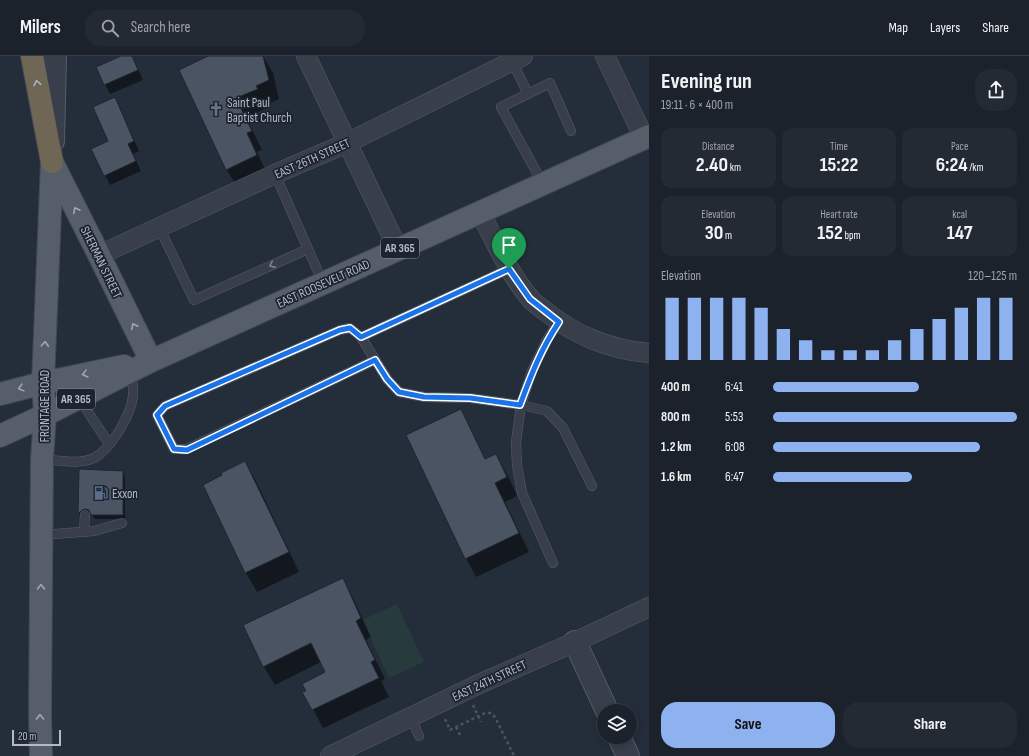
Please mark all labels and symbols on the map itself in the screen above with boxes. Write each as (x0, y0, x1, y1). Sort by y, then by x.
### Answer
one-way arrow (33, 80, 42, 86)
place label: Saint Paul Baptist Church (227, 95, 292, 126)
church icon: Saint Paul Baptist Church (208, 101, 224, 117)
street label: EAST 26TH STREET (272, 135, 353, 183)
one-way arrow (73, 206, 81, 214)
street label: SHERMAN STREET (77, 224, 125, 301)
pin (492, 228, 526, 269)
road number: AR 365 (381, 238, 419, 258)
street label: EAST ROOSEVELT ROAD (274, 256, 372, 312)
one-way arrow (269, 260, 277, 268)
one-way arrow (131, 323, 139, 330)
one-way arrow (41, 341, 49, 347)
street label: FRONTAGE ROAD (37, 370, 53, 442)
one-way arrow (82, 370, 89, 378)
one-way arrow (18, 384, 25, 392)
road number: AR 365 (57, 389, 95, 409)
fuel station icon: Exxon (93, 485, 109, 501)
place label: Exxon (112, 486, 138, 502)
one-way arrow (37, 584, 45, 590)
street label: EAST 24TH STREET (450, 657, 529, 705)
one-way arrow (36, 714, 44, 720)
scale bar (12, 728, 61, 747)

